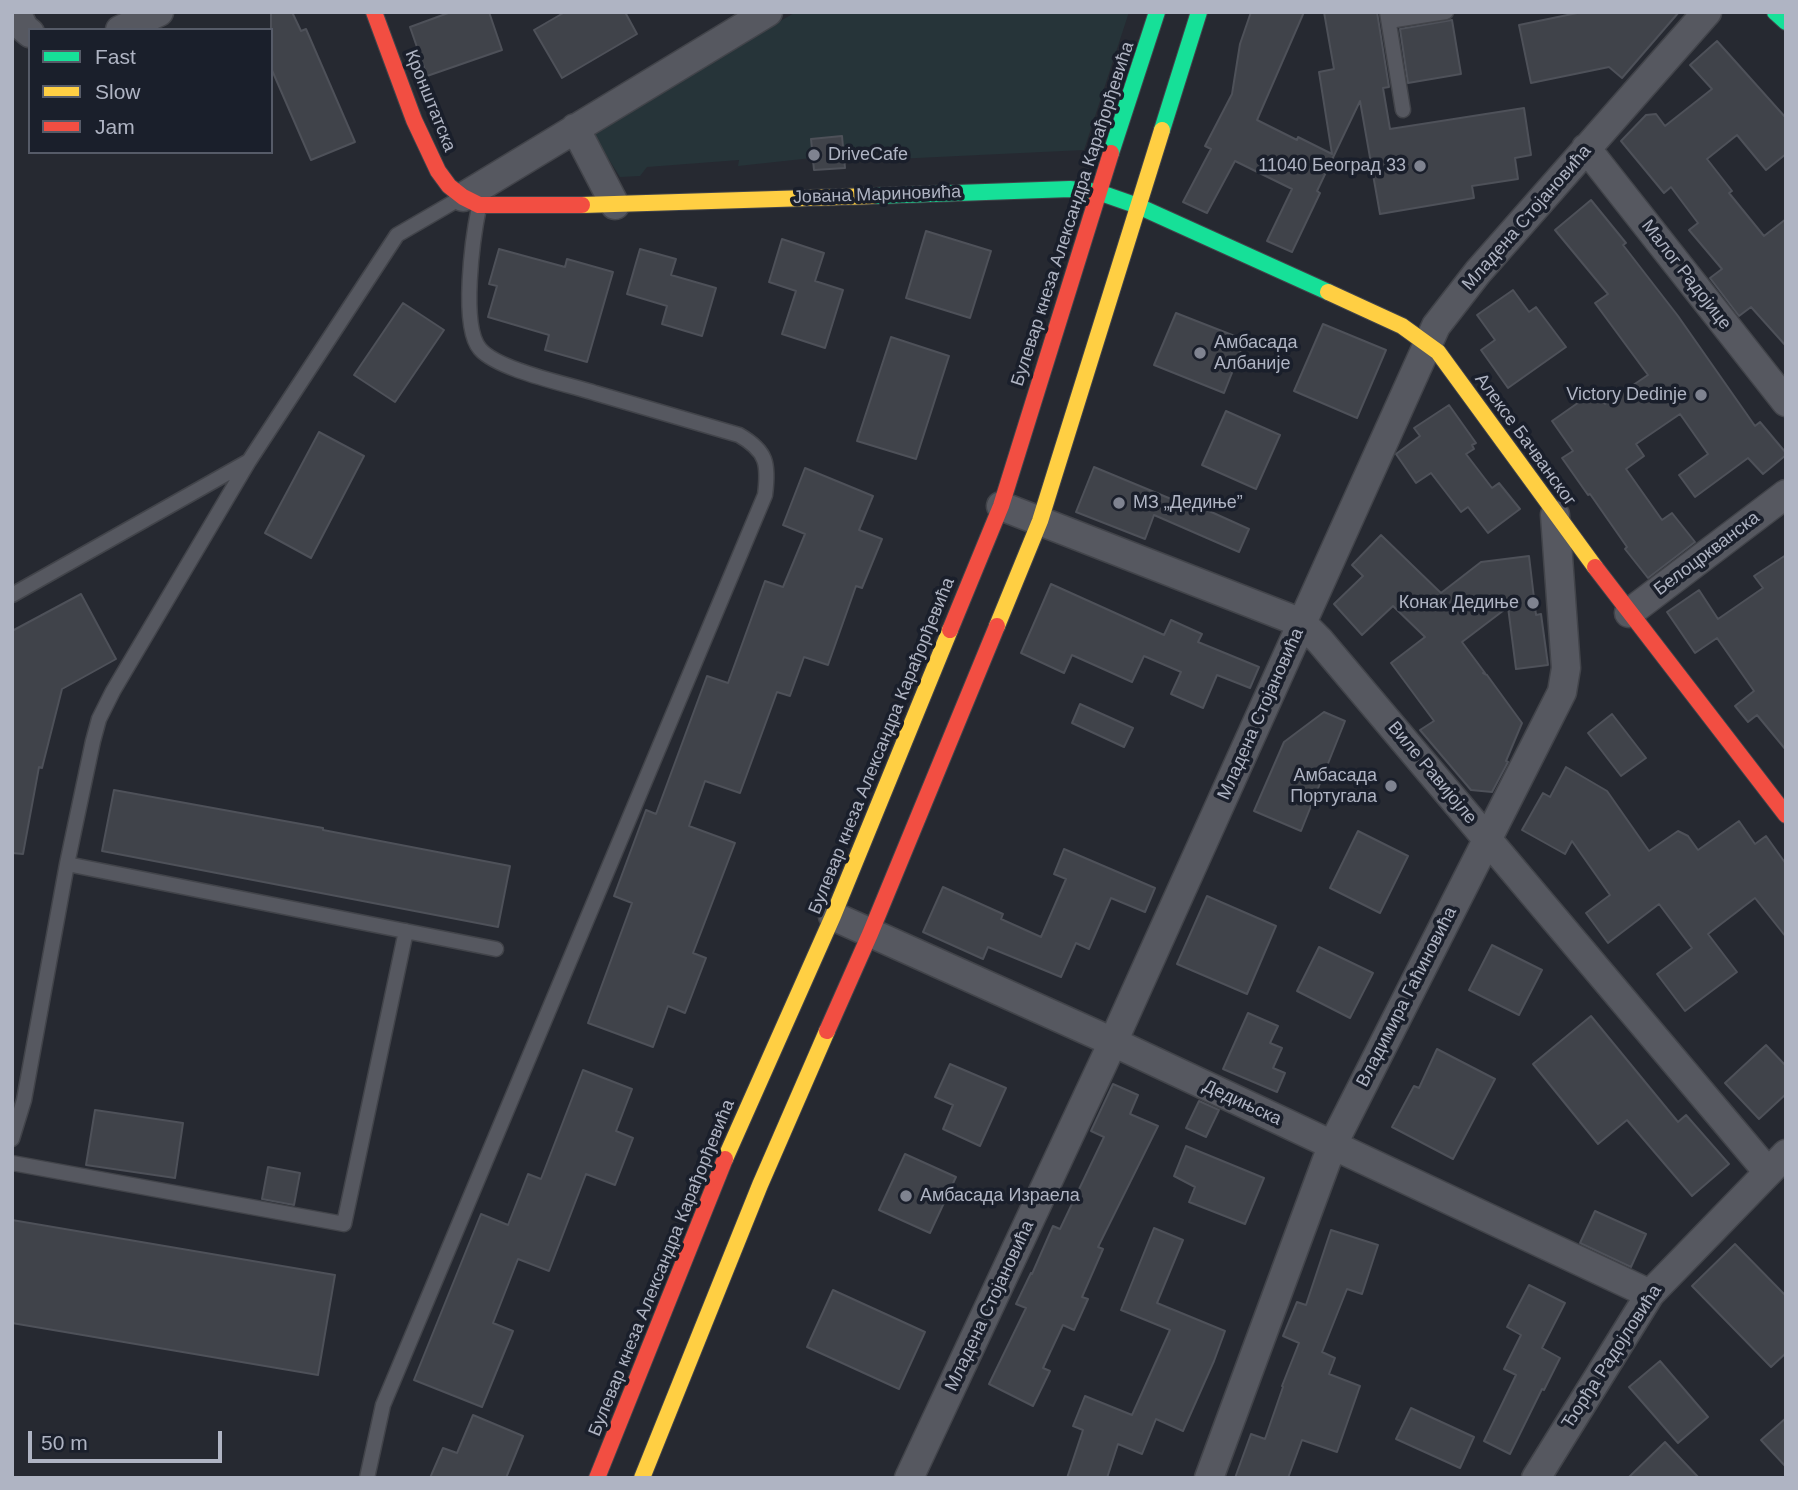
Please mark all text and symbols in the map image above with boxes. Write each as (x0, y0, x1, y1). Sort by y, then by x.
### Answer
legend (28, 28, 273, 154)
street label: Булевар кнеза Александра Карађорђевића (1007, 39, 1139, 389)
text: Fast (95, 45, 136, 68)
street label: Кронштатска (400, 47, 460, 155)
text: Slow (95, 80, 141, 103)
text: Jam (95, 115, 135, 138)
street label: Младена Стојановића (1458, 141, 1596, 295)
place label: DriveCafe (828, 144, 908, 166)
marker: DriveCafe (806, 147, 822, 163)
place label: 11040 Београд 33 (1258, 155, 1406, 177)
marker: 11040 Београд 33 (1412, 158, 1428, 174)
street label: Јована Мариновића (793, 181, 961, 209)
street label: Малог Радојице (1636, 216, 1736, 334)
place label: Амбасада Албаније (1214, 332, 1298, 374)
marker: Амбасада Албаније (1192, 345, 1208, 361)
street label: Алексе Бачванског (1470, 370, 1580, 510)
place label: Victory Dedinje (1566, 384, 1687, 406)
marker: Victory Dedinje (1693, 387, 1709, 403)
place label: МЗ „Дедиње” (1133, 492, 1243, 514)
marker: МЗ „Дедиње” (1111, 495, 1127, 511)
street label: Белоцркванска (1650, 507, 1764, 601)
street label: Булевар кнеза Александра Карађорђевића (804, 575, 960, 917)
place label: Конак Дедиње (1399, 592, 1519, 614)
marker: Конак Дедиње (1525, 595, 1541, 611)
street label: Младена Стојановића (1213, 625, 1309, 803)
street label: Виле Равијојле (1383, 717, 1481, 829)
place label: Амбасада Португала (1290, 765, 1377, 808)
marker: Амбасада Португала (1383, 778, 1399, 794)
street label: Владимира Гаћиновића (1352, 903, 1462, 1091)
street label: Дедињска (1199, 1075, 1285, 1131)
street label: Булевар кнеза Александра Карађорђевића (584, 1097, 740, 1439)
place label: Амбасада Израела (920, 1185, 1080, 1207)
marker: Амбасада Израела (898, 1188, 914, 1204)
street label: Младена Стојановића (941, 1217, 1039, 1395)
street label: Ђорђа Радојловића (1557, 1281, 1667, 1433)
scale bar (32, 1416, 226, 1460)
text: 50 m (41, 1431, 88, 1454)

